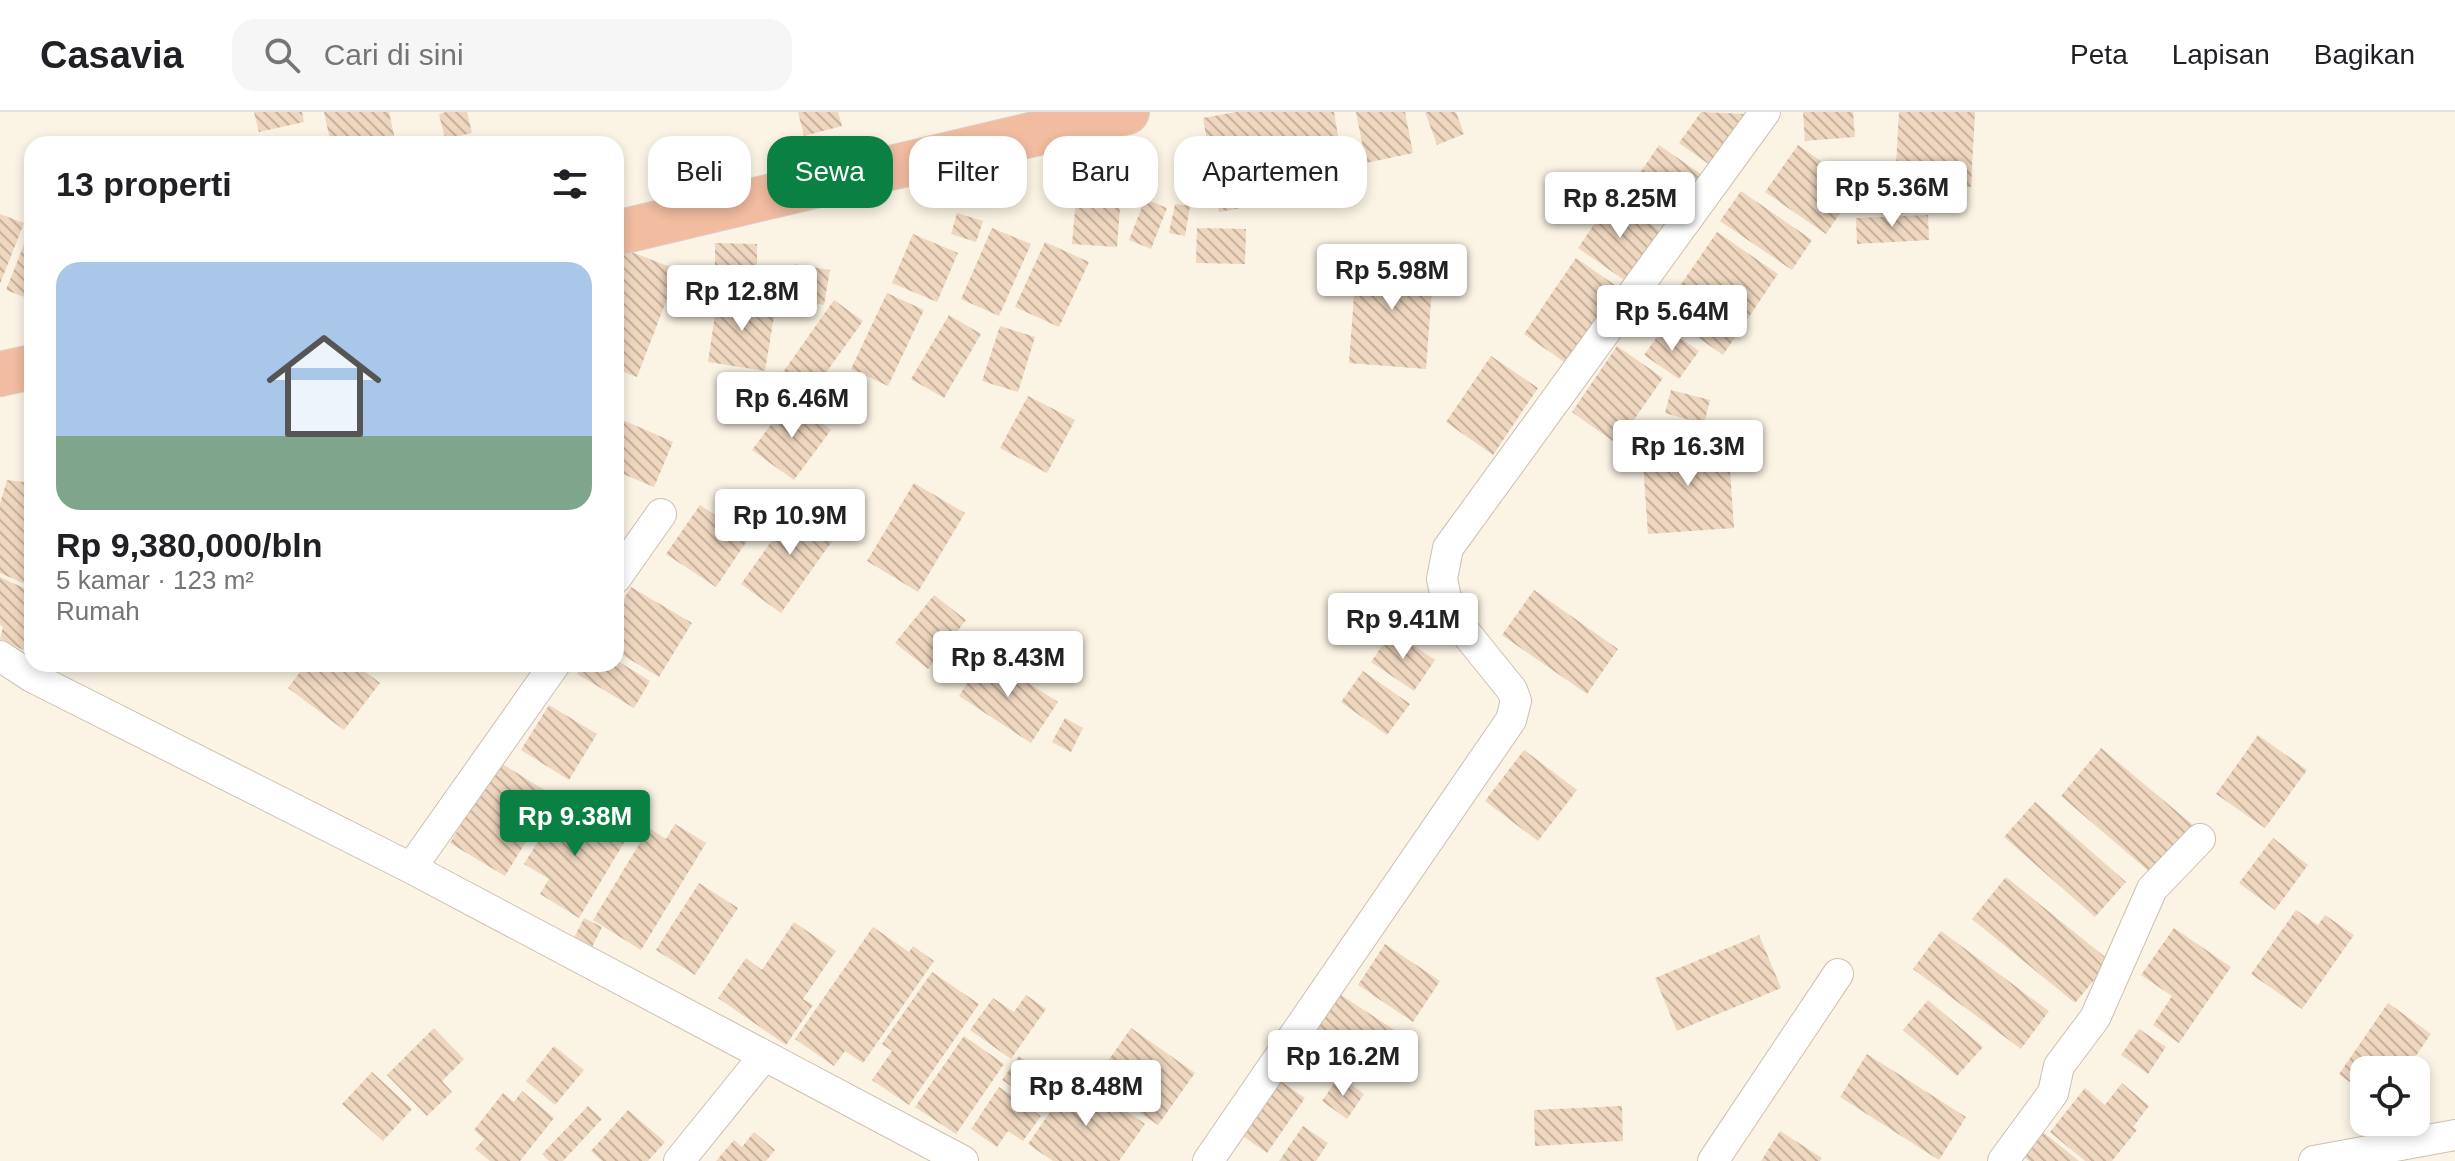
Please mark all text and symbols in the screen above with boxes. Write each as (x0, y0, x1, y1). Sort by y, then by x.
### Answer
search box (232, 19, 792, 91)
icon: search (260, 33, 304, 77)
text: Casavia (40, 34, 184, 76)
text: Cari di sini (324, 38, 464, 71)
text: Peta (2070, 39, 2128, 70)
text: Lapisan (2172, 39, 2270, 70)
text: Bagikan (2314, 39, 2415, 70)
chip: Beli (648, 136, 751, 208)
chip: Sewa (767, 136, 893, 208)
chip: Filter (909, 136, 1027, 208)
chip: Baru (1043, 136, 1158, 208)
chip: Apartemen (1174, 136, 1367, 208)
pin: Rp 5.36M (1809, 161, 1975, 229)
icon: filters (548, 162, 592, 206)
text: 13 properti (56, 165, 232, 203)
pin: Rp 8.25M (1537, 172, 1703, 240)
text: Rp 5.36M (1835, 172, 1949, 202)
text: Rp 8.25M (1563, 183, 1677, 213)
pin: Rp 5.98M (1309, 244, 1475, 312)
text: Rp 5.98M (1335, 255, 1449, 285)
pin: Rp 12.8M (659, 265, 825, 333)
text: Rp 12.8M (685, 276, 799, 306)
pin: Rp 5.64M (1589, 285, 1755, 353)
text: Rp 5.64M (1615, 296, 1729, 326)
icon: home (252, 314, 396, 458)
pin: Rp 6.46M (709, 372, 875, 440)
text: Rp 6.46M (735, 383, 849, 413)
pin: Rp 16.3M (1605, 420, 1771, 488)
text: Rp 16.3M (1631, 431, 1745, 461)
pin: Rp 10.9M (707, 489, 873, 557)
text: Rp 10.9M (733, 500, 847, 530)
text: Rp 9,380,000/bln (56, 526, 322, 564)
text: 5 kamar · 123 m² (56, 565, 254, 595)
pin: Rp 9.41M (1320, 593, 1486, 661)
text: Rumah (56, 596, 140, 626)
text: Rp 9.41M (1346, 604, 1460, 634)
pin: Rp 8.43M (925, 631, 1091, 699)
text: Rp 8.43M (951, 642, 1065, 672)
pin: Rp 9.38M (492, 790, 658, 858)
text: Rp 9.38M (518, 801, 632, 831)
pin: Rp 16.2M (1260, 1030, 1426, 1098)
text: Rp 16.2M (1286, 1041, 1400, 1071)
map controls (2350, 1056, 2430, 1136)
button: locate (2350, 1056, 2430, 1136)
pin: Rp 8.48M (1003, 1060, 1169, 1128)
text: Rp 8.48M (1029, 1071, 1143, 1101)

